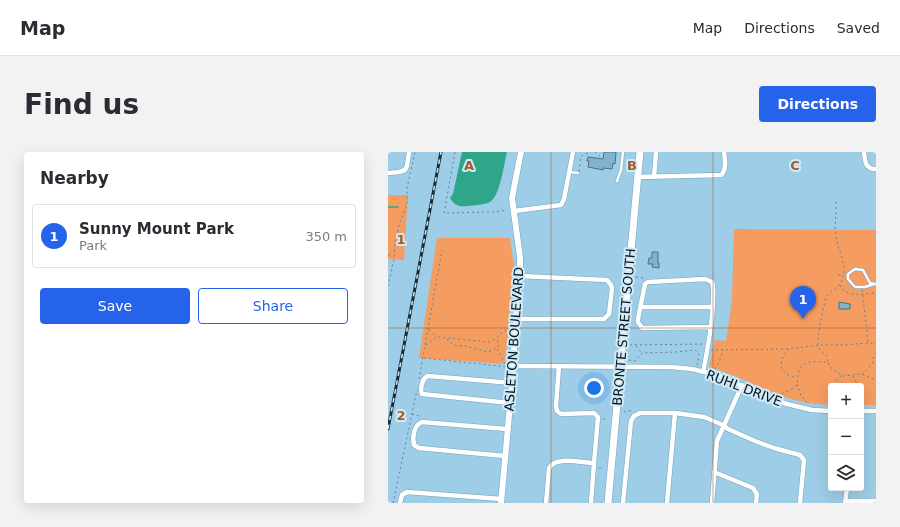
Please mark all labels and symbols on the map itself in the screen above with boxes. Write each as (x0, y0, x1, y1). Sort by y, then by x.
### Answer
text: A (464, 158, 474, 173)
text: B (627, 158, 637, 173)
text: C (790, 158, 800, 173)
text: 1 (396, 232, 406, 247)
street label: BRONTE STREET SOUTH (610, 248, 638, 406)
street label: ASLETON BOULEVARD (501, 266, 527, 412)
pin: 1 (790, 286, 816, 319)
street label: RUHL DRIVE (704, 367, 784, 409)
your location (584, 378, 604, 398)
text: 2 (396, 408, 406, 423)

